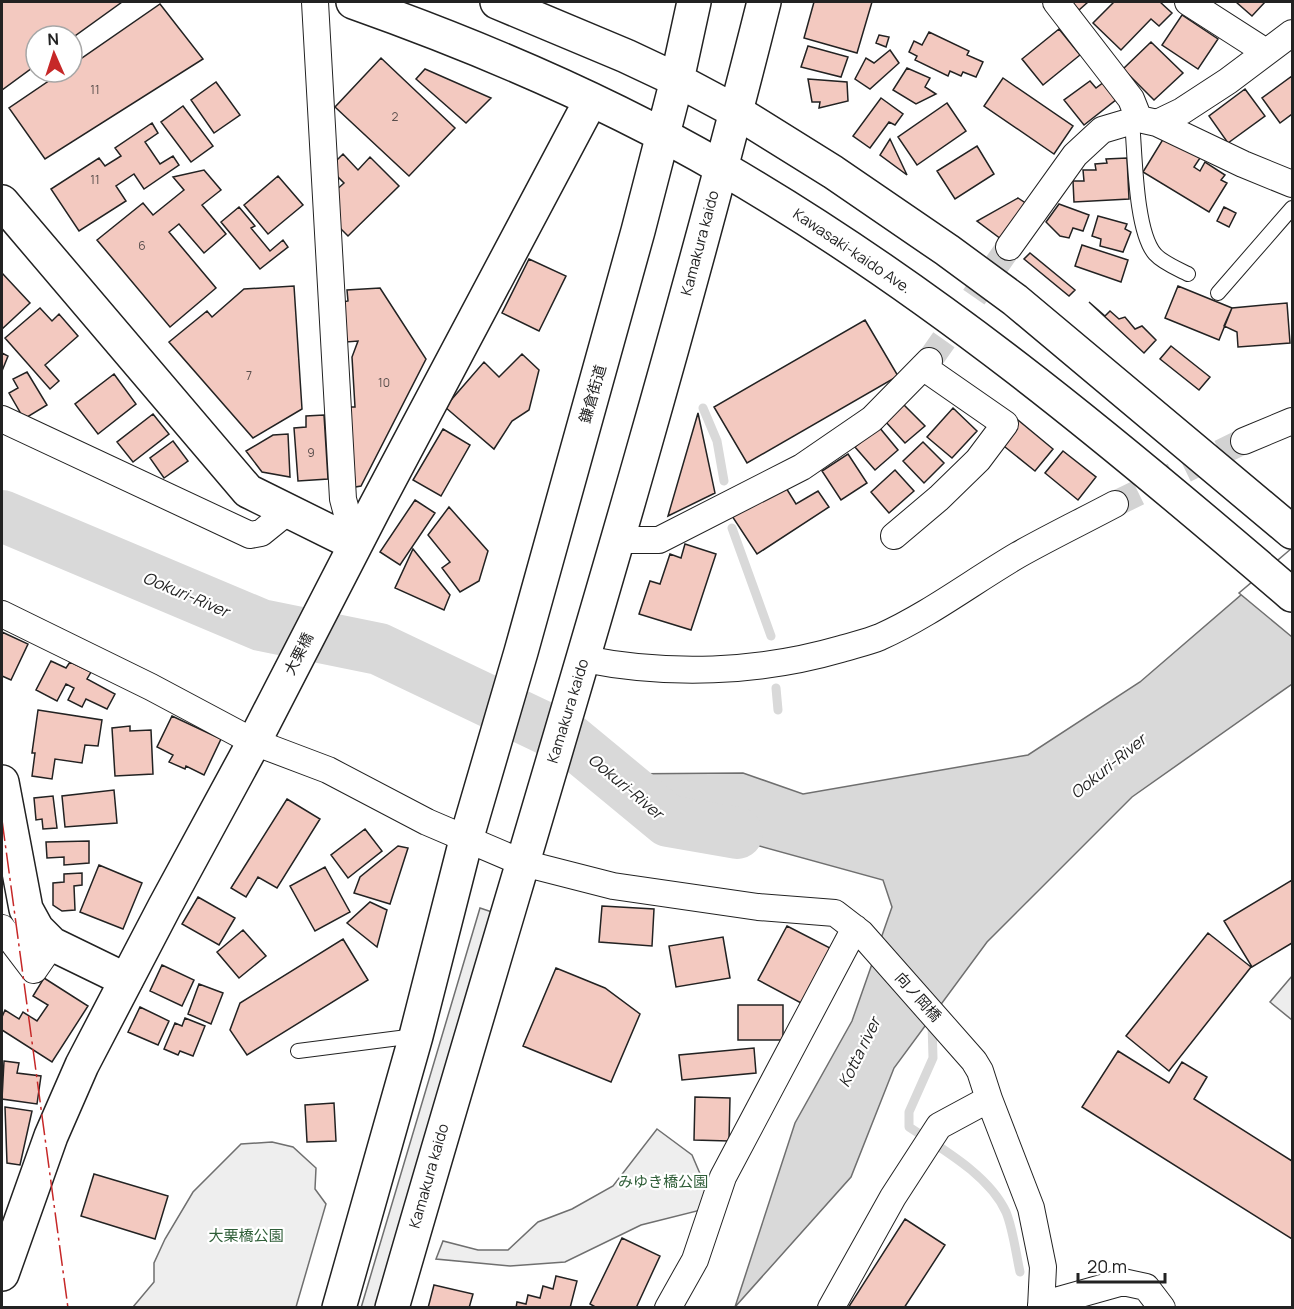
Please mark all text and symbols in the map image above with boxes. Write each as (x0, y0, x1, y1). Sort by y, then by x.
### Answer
north arrow (24, 24, 84, 84)
text: N (47, 28, 60, 50)
house number: 11 (90, 81, 100, 98)
house number: 2 (392, 108, 399, 125)
house number: 11 (90, 171, 100, 188)
street label: Kamakura kaido (675, 188, 724, 298)
street label: Kawasaki-kaido Ave. (789, 203, 915, 298)
house number: 6 (138, 237, 146, 254)
street label: 鎌倉街道 (574, 362, 611, 426)
house number: 7 (246, 367, 252, 384)
house number: 10 (378, 374, 390, 391)
house number: 9 (307, 444, 315, 461)
water label: Ookuri-River (140, 566, 234, 623)
street label: 大栗橋 (279, 629, 318, 679)
street label: Kamakura kaido (542, 656, 593, 766)
water label: Ookuri-River (1066, 727, 1152, 803)
water label: Ookuri-River (584, 748, 670, 825)
street label: 向ノ岡橋 (890, 967, 946, 1026)
water label: Kotta river (833, 1012, 886, 1090)
street label: Kamakura kaido (404, 1121, 454, 1231)
park label: みゆき橋公園 (618, 1171, 708, 1192)
park label: 大栗橋公園 (208, 1225, 284, 1246)
scale bar (1078, 1246, 1165, 1284)
text: 20 m (1087, 1254, 1127, 1278)

